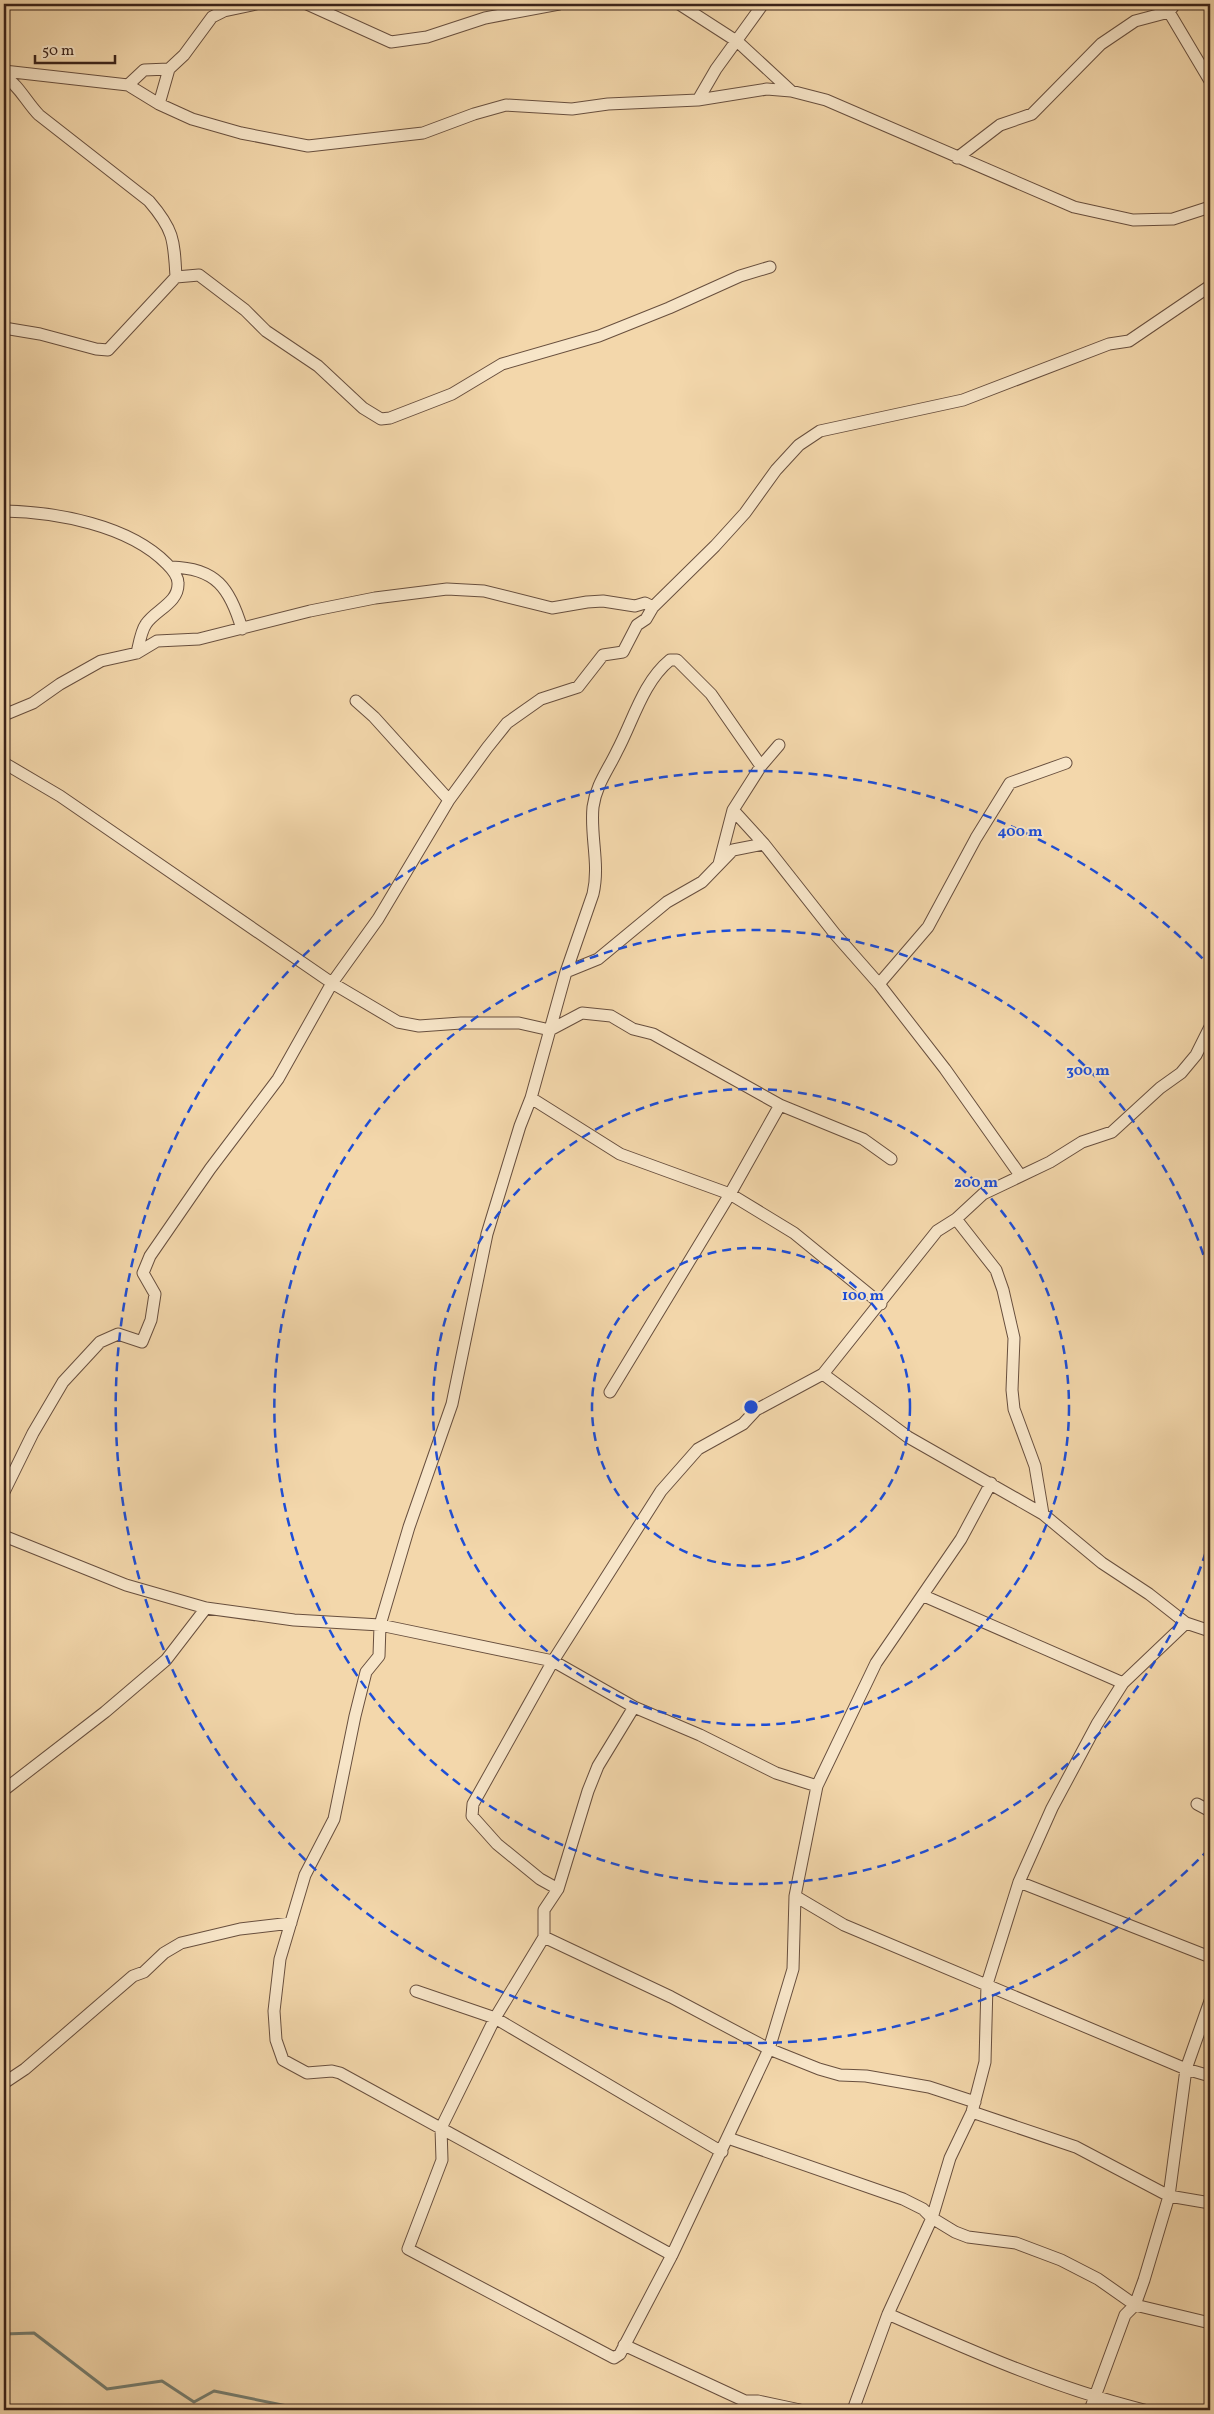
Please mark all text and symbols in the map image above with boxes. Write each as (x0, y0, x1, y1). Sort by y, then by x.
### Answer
scale bar (35, 32, 115, 64)
text: 50 m (42, 41, 74, 62)
text: 400 m (998, 822, 1043, 843)
text: 300 m (1066, 1061, 1110, 1082)
text: 200 m (954, 1173, 998, 1194)
text: 100 m (842, 1286, 885, 1307)
centre of rings (742, 1398, 760, 1416)

